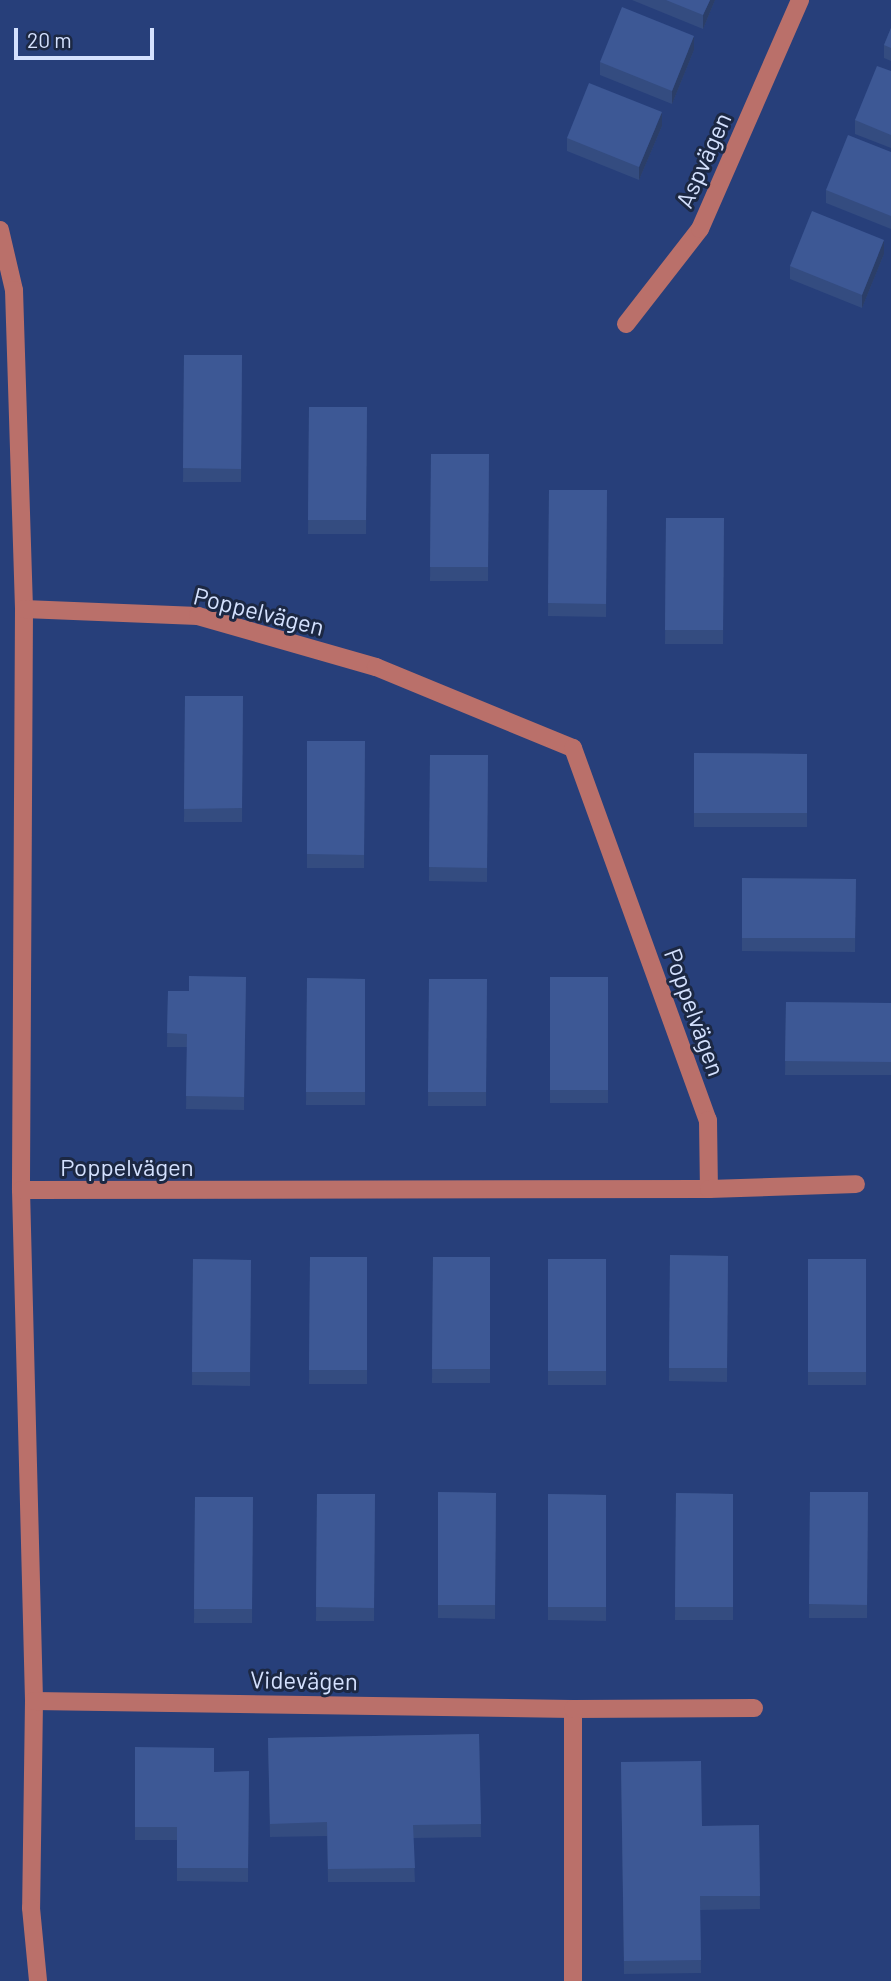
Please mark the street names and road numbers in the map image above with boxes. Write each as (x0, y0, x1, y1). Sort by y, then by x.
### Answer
street label: Aspvägen (669, 108, 737, 212)
street label: Poppelvägen (191, 581, 327, 641)
street label: Poppelvägen (659, 944, 731, 1080)
street label: Poppelvägen (60, 1153, 194, 1181)
street label: Videvägen (250, 1665, 358, 1695)

